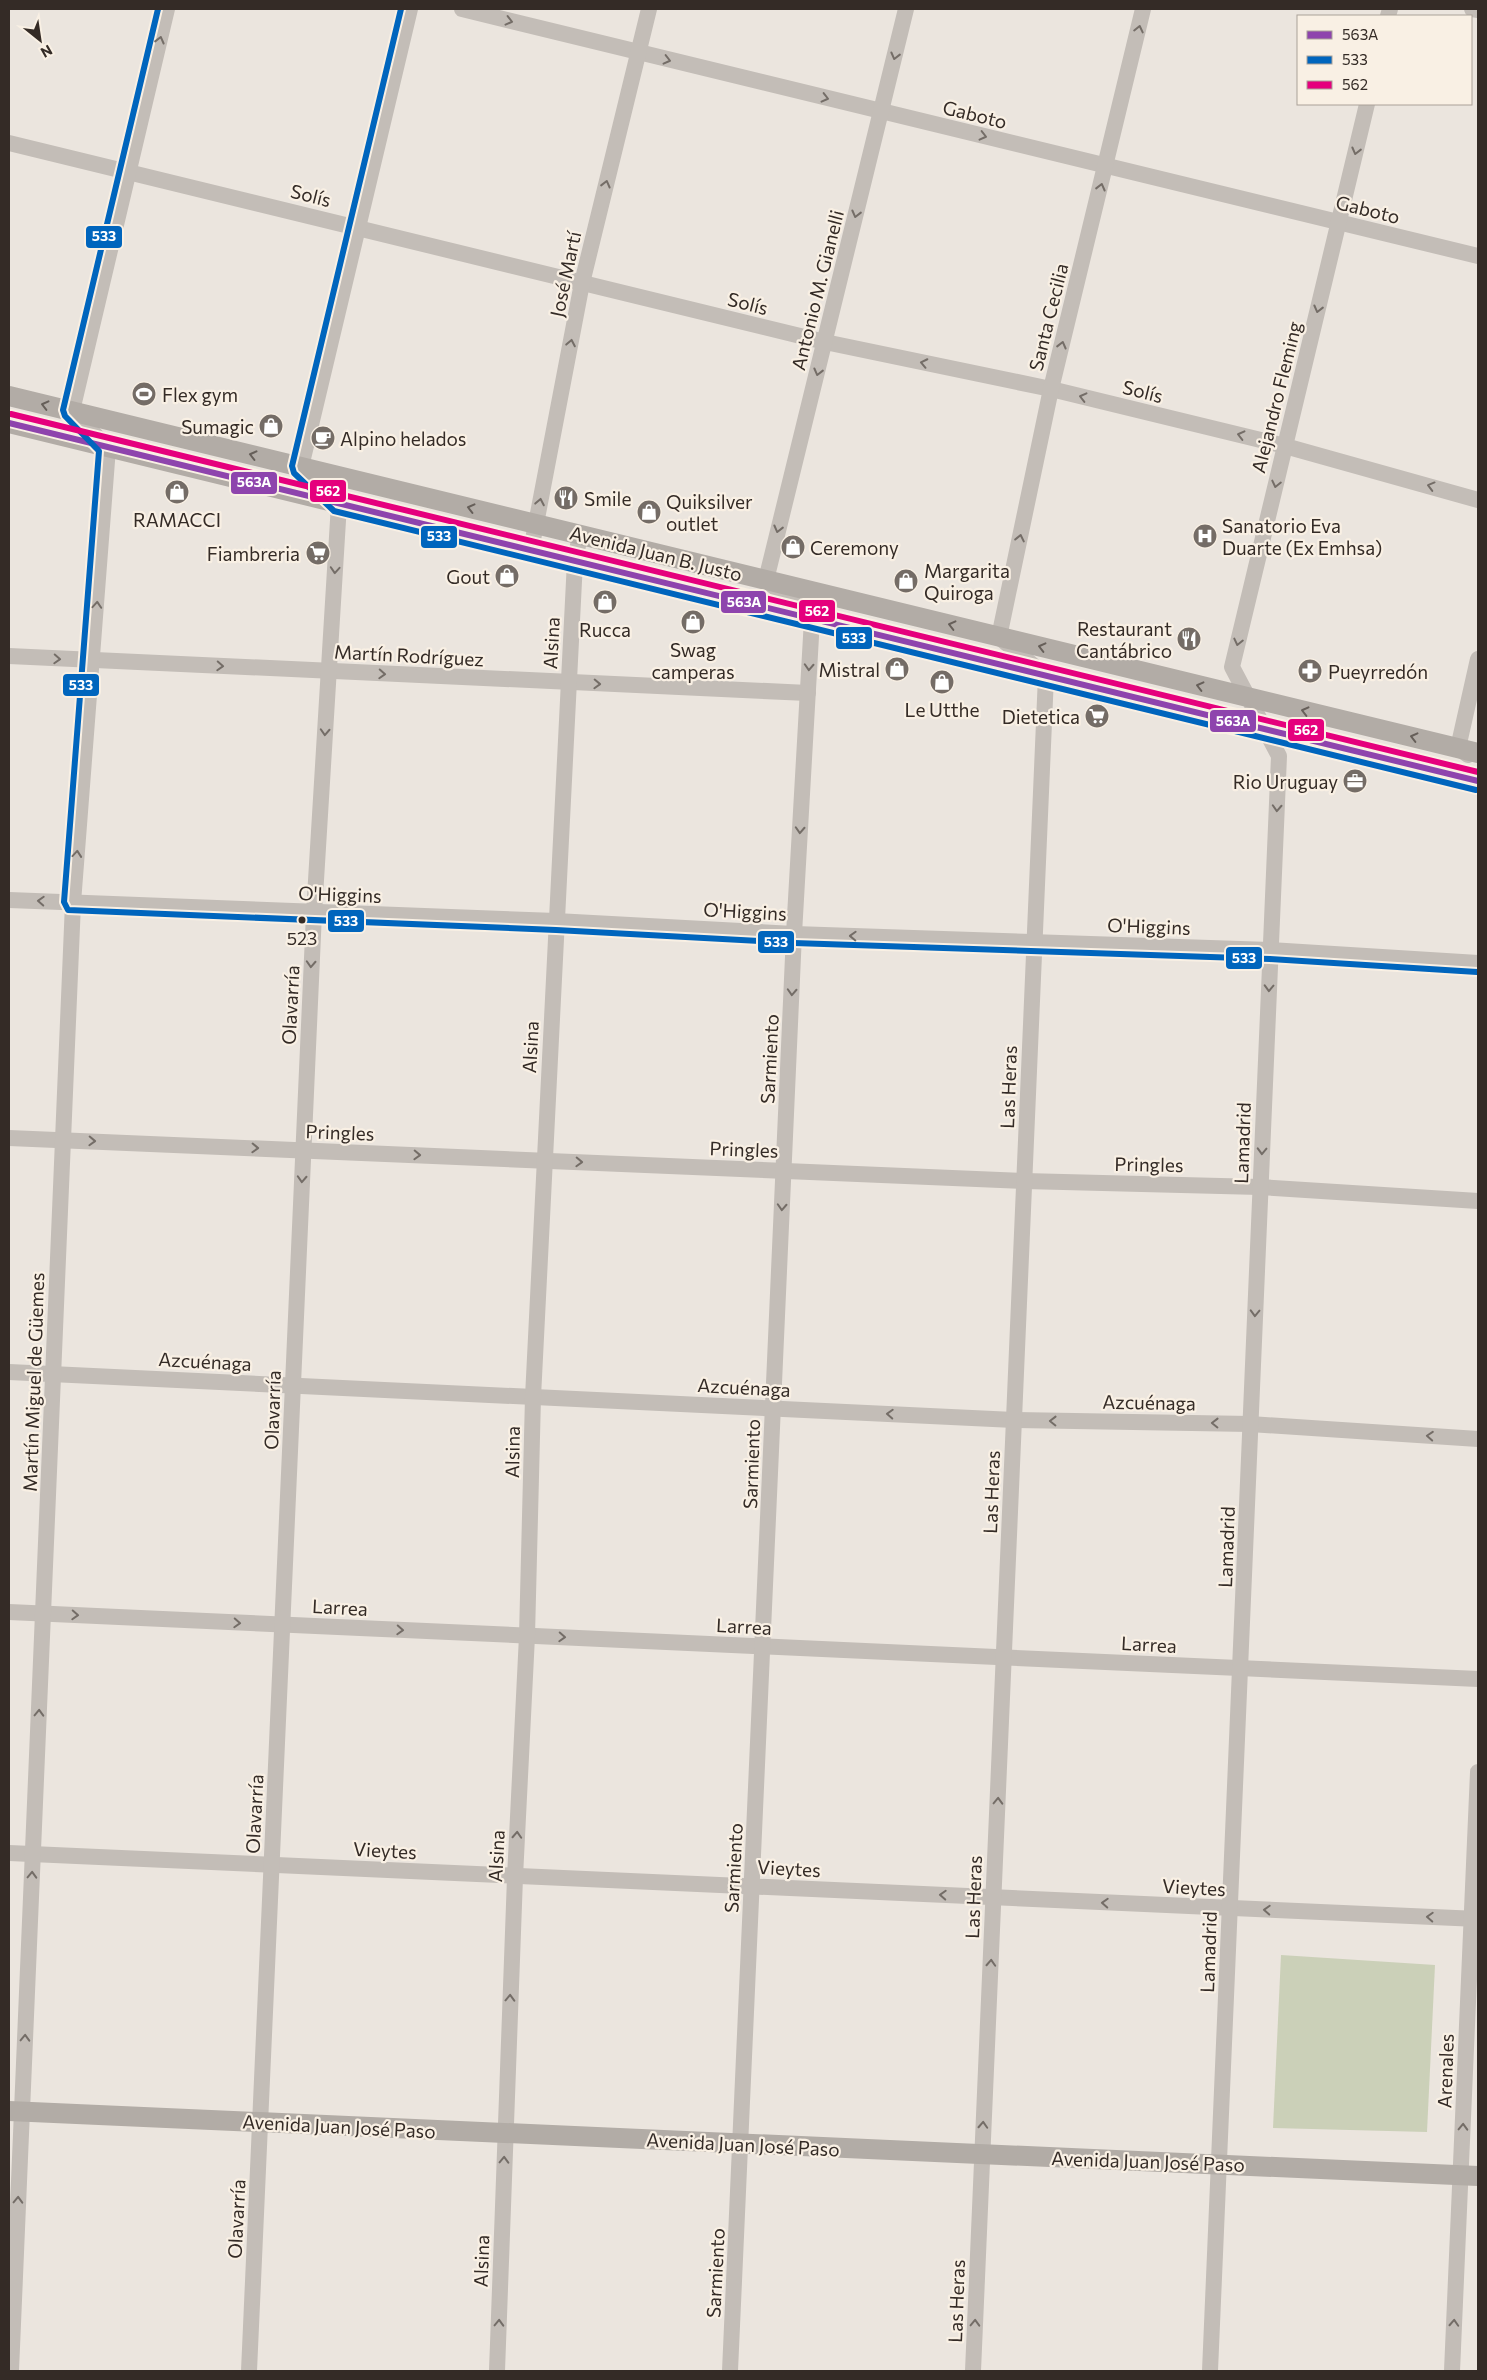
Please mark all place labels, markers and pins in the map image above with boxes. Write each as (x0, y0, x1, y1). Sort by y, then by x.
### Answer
sports icon: Flex gym (131, 381, 157, 407)
place label: Flex gym (162, 383, 238, 406)
shop icon: Sumagic (258, 413, 284, 439)
place label: Sumagic (181, 415, 254, 438)
cafe icon: Alpino helados (310, 425, 336, 451)
place label: Alpino helados (340, 427, 466, 450)
shop icon: RAMACCI (164, 479, 190, 505)
restaurant icon: Smile (553, 485, 579, 511)
place label: Smile (584, 487, 631, 510)
place label: Quiksilver outlet (666, 490, 753, 535)
shop icon: Quiksilver outlet (636, 499, 662, 525)
place label: RAMACCI (133, 508, 221, 531)
place label: Sanatorio Eva Duarte (Ex Emhsa) (1222, 514, 1382, 559)
hospital icon: Sanatorio Eva Duarte (Ex Emhsa) (1192, 523, 1218, 549)
shop icon: Ceremony (780, 534, 806, 560)
place label: Ceremony (810, 536, 899, 559)
supermarket icon: Fiambreria (305, 540, 331, 566)
place label: Fiambreria (207, 542, 300, 565)
place label: Margarita Quiroga (924, 559, 1010, 604)
shop icon: Gout (494, 563, 520, 589)
place label: Gout (446, 565, 490, 588)
shop icon: Margarita Quiroga (893, 568, 919, 594)
shop icon: Rucca (592, 589, 618, 615)
shop icon: Swag camperas (680, 609, 706, 635)
place label: Restaurant Cantábrico (1076, 617, 1172, 662)
place label: Rucca (579, 618, 631, 641)
restaurant icon: Restaurant Cantábrico (1176, 626, 1202, 652)
place label: Swag camperas (651, 638, 735, 683)
shop icon: Mistral (884, 656, 910, 682)
place label: Mistral (818, 658, 880, 681)
pharmacy icon: Pueyrredón (1297, 658, 1323, 684)
place label: Pueyrredón (1328, 660, 1428, 683)
shop icon: Le Utthe (929, 669, 955, 695)
place label: Le Utthe (905, 698, 979, 721)
supermarket icon: Dietetica (1084, 703, 1110, 729)
place label: Dietetica (1002, 705, 1080, 728)
office icon: Rio Uruguay (1342, 768, 1368, 794)
place label: Rio Uruguay (1233, 770, 1338, 793)
marker: 523 (297, 915, 307, 925)
place label: 523 (287, 927, 317, 949)

